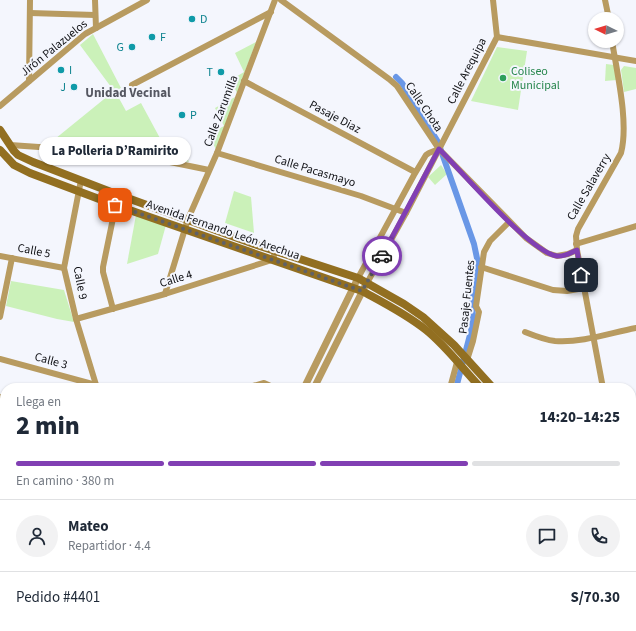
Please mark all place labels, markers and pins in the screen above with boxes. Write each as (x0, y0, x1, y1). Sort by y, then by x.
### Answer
place label: D (200, 11, 207, 28)
marker: D (187, 14, 197, 24)
place label: F (160, 29, 166, 46)
marker: F (147, 32, 157, 42)
place label: G (117, 39, 124, 56)
marker: G (127, 42, 137, 52)
place label: I (69, 62, 72, 79)
place label: Coliseo Municipal (511, 63, 560, 94)
place label: T (207, 64, 214, 81)
marker: I (56, 65, 66, 75)
marker: T (216, 67, 226, 77)
marker: Coliseo Municipal (498, 73, 508, 83)
place label: J (60, 79, 66, 96)
marker: J (69, 82, 79, 92)
place label: P (190, 107, 197, 124)
marker: P (177, 110, 187, 120)
callout: La Polleria D’Ramirito (39, 137, 191, 165)
pin (98, 188, 132, 222)
pin (564, 258, 598, 292)

